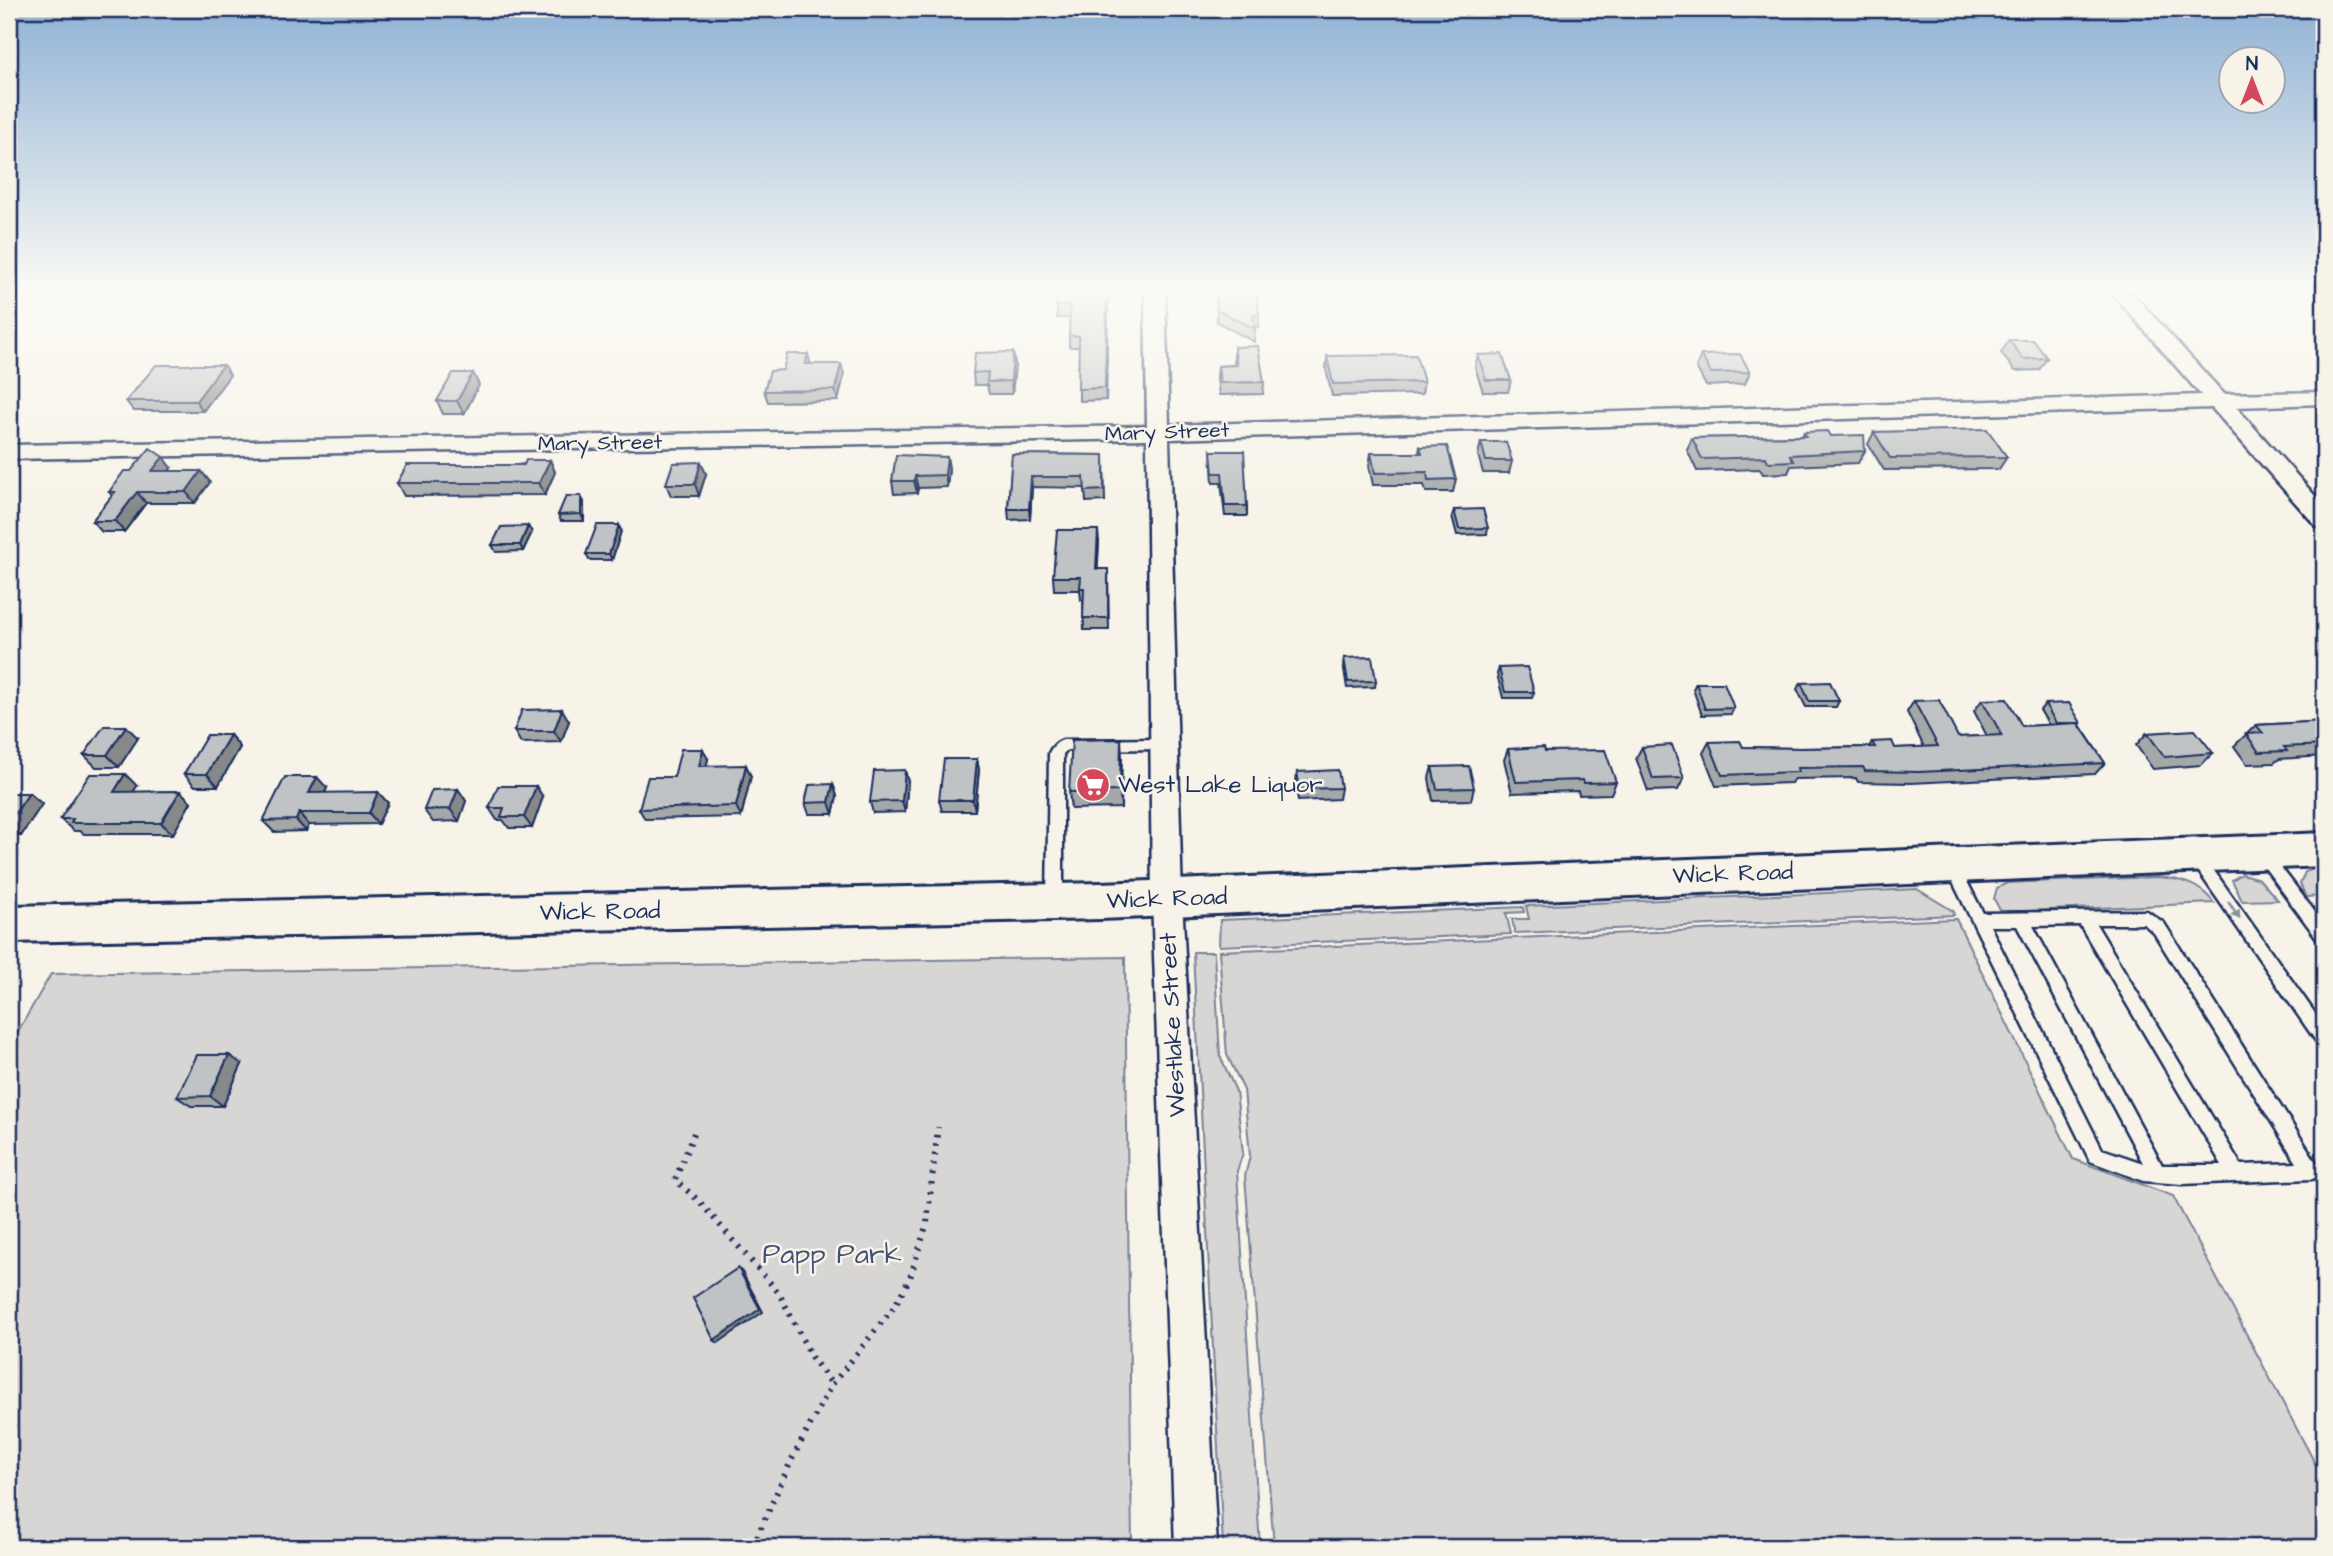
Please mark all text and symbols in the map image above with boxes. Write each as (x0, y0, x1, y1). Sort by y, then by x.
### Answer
north arrow (2218, 46, 2288, 116)
text: N (2246, 51, 2258, 78)
street label: Mary Street (1104, 415, 1230, 451)
street label: Mary Street (538, 427, 663, 461)
supermarket icon: West Lake Liquor (1074, 766, 1112, 804)
place label: West Lake Liquor (1118, 768, 1323, 802)
street label: Wick Road (1672, 855, 1794, 893)
street label: Wick Road (1106, 880, 1228, 918)
street label: Wick Road (539, 894, 661, 930)
one-way arrow (2227, 901, 2241, 919)
street label: Westlake Street (1151, 932, 1195, 1118)
park label: Papp Park (762, 1235, 902, 1274)

